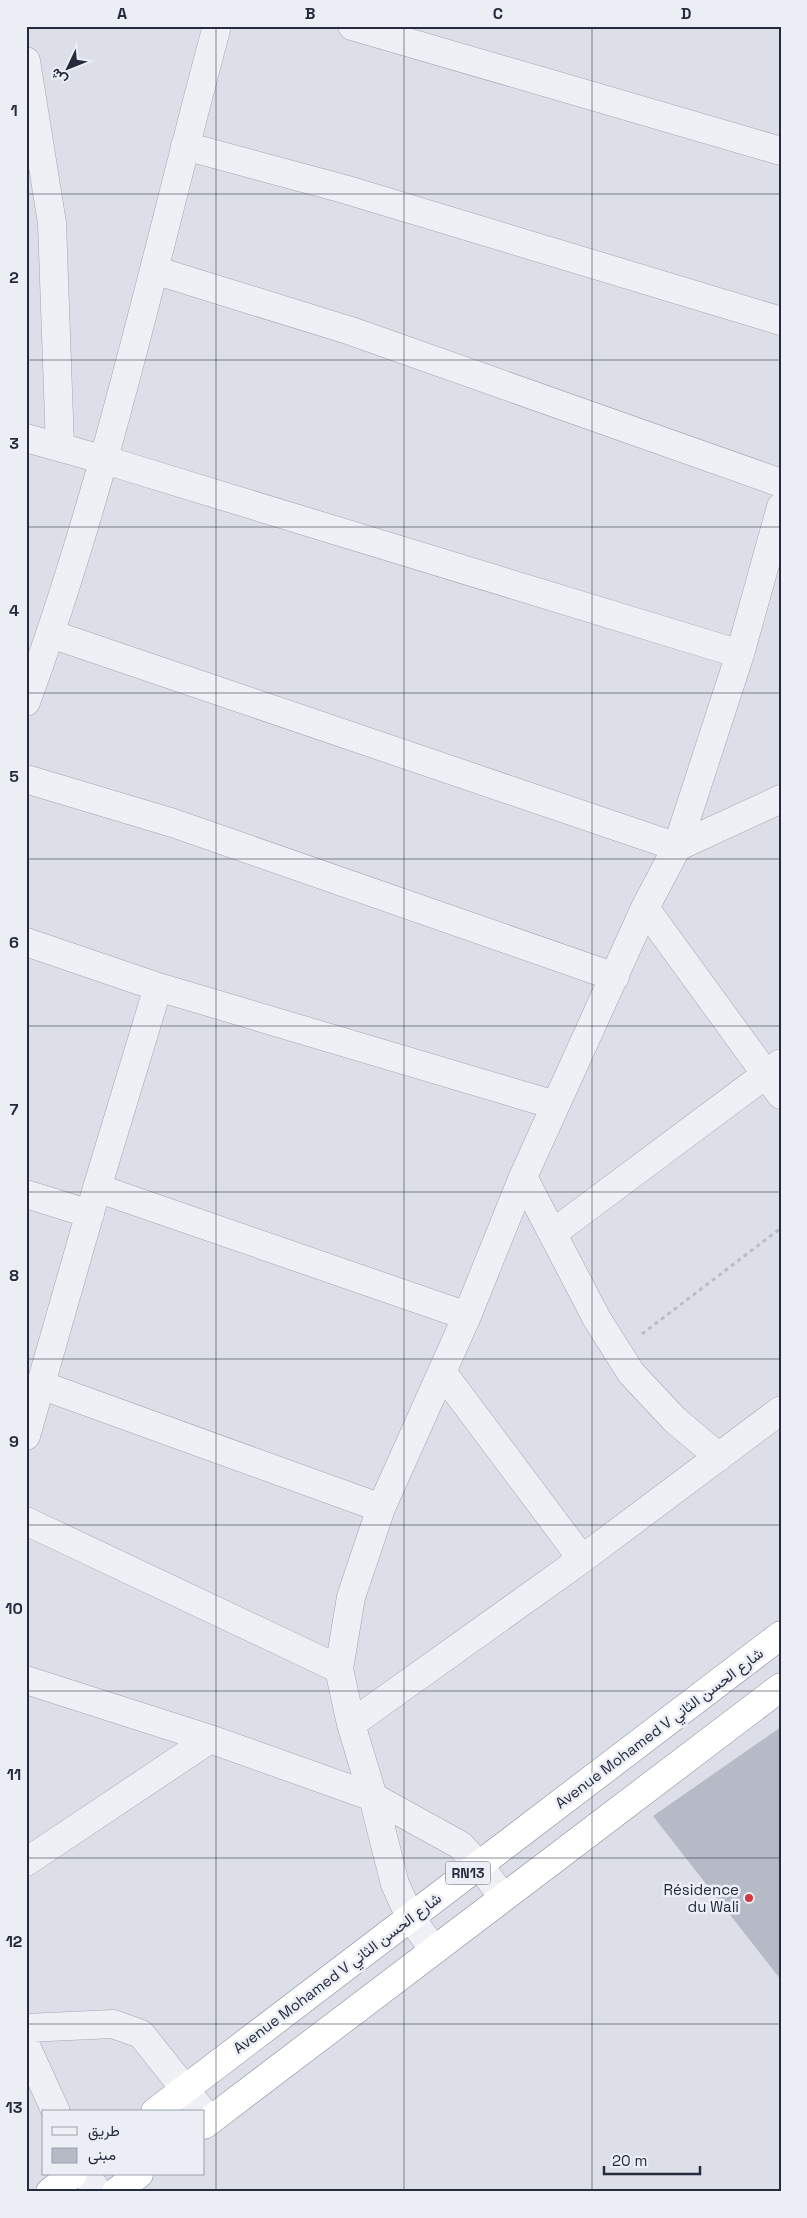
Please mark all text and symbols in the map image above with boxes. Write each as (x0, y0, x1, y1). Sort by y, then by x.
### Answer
text: A (117, 3, 127, 24)
text: B (305, 3, 315, 24)
text: C (493, 3, 503, 24)
text: D (681, 3, 691, 24)
north arrow (42, 42, 92, 92)
text: ش (46, 64, 71, 89)
text: 1 (10, 100, 18, 121)
text: 2 (9, 267, 19, 288)
text: 3 (9, 433, 19, 454)
text: 4 (9, 600, 19, 621)
text: 5 (9, 766, 19, 787)
text: 6 (9, 932, 19, 953)
text: 7 (10, 1099, 19, 1120)
text: 8 (9, 1265, 19, 1286)
text: 9 (9, 1431, 19, 1452)
text: 10 (5, 1598, 23, 1619)
street label: Avenue Mohamed V شارع الحسن الثاني (551, 1643, 769, 1816)
text: 11 (7, 1764, 21, 1785)
road number: RN13 (446, 1862, 490, 1885)
place label: Résidence du Wali (663, 1880, 739, 1916)
street label: Avenue Mohamed V شارع الحسن الثاني (229, 1888, 447, 2061)
marker: Résidence du Wali (743, 1892, 755, 1904)
text: 12 (6, 1931, 22, 1952)
text: 13 (6, 2097, 23, 2118)
legend (42, 2110, 205, 2176)
text: طريق (88, 2121, 120, 2141)
scale bar (604, 2143, 701, 2175)
text: مبنى (88, 2145, 116, 2165)
text: 20 m (612, 2151, 647, 2170)

